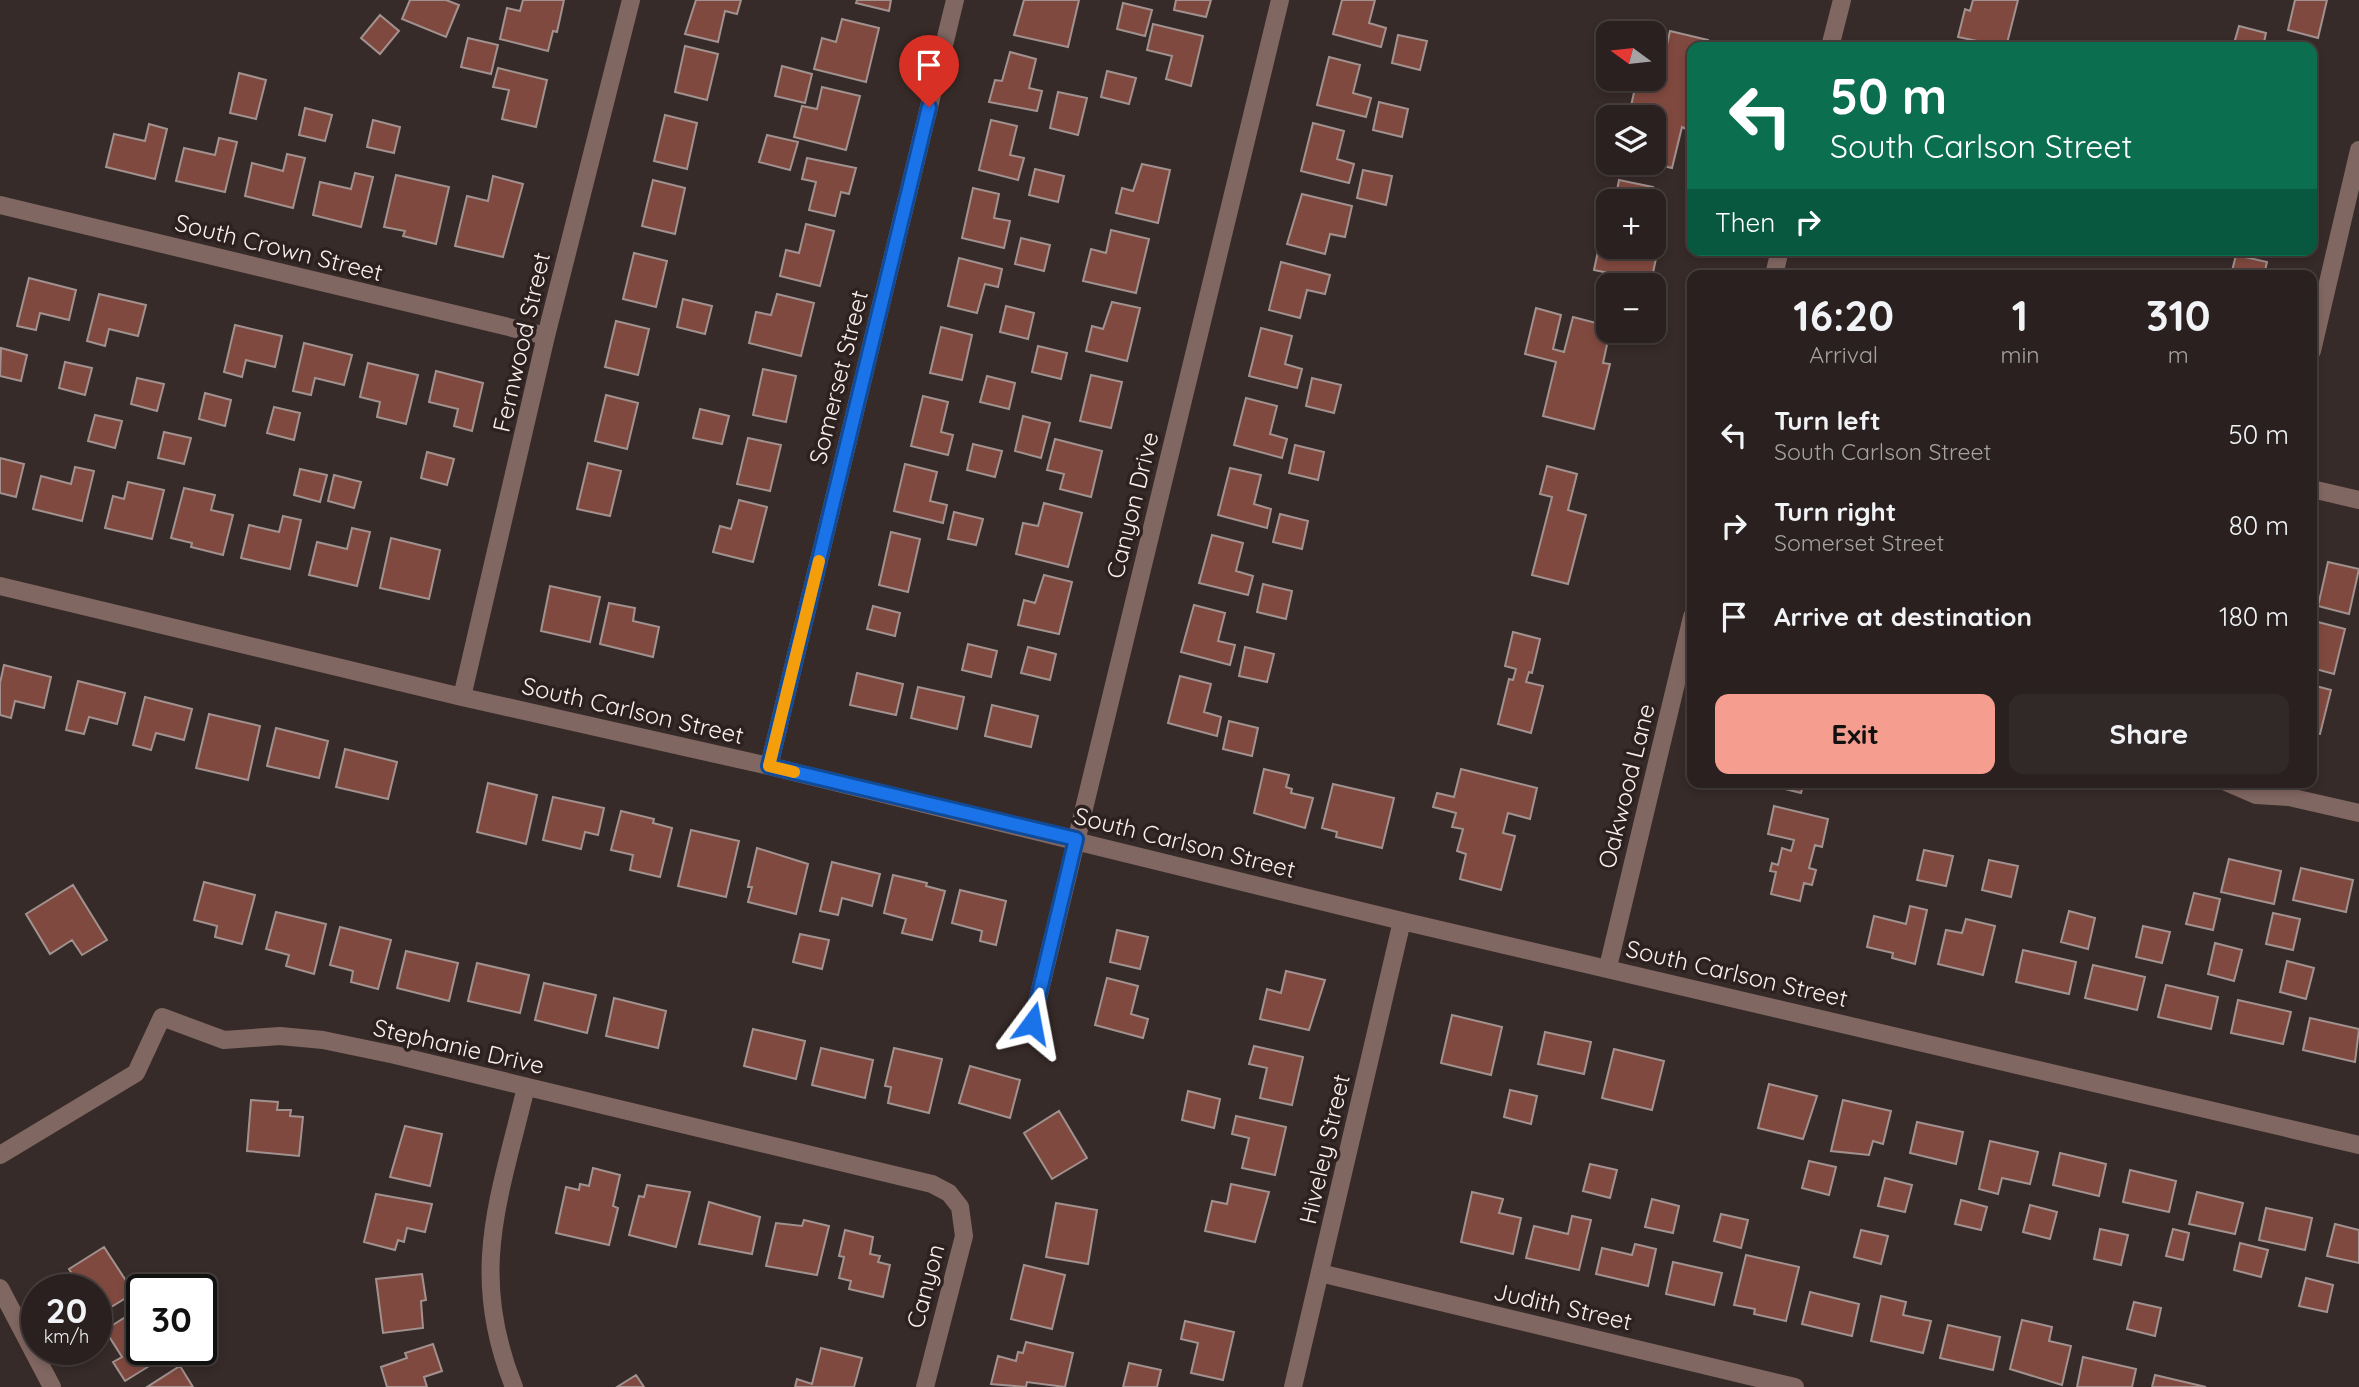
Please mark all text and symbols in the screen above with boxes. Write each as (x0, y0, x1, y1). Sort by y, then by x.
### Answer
north arrow (1596, 21, 1666, 91)
map controls (1596, 21, 1666, 343)
pin (899, 35, 959, 107)
icon: arrive (910, 46, 948, 84)
text: 50 m (1830, 65, 1947, 126)
icon: left (1715, 70, 1806, 161)
button: layers (1596, 105, 1666, 175)
text: South Carlson Street (1830, 126, 2132, 166)
button: + (1596, 189, 1666, 259)
icon: right (1789, 203, 1827, 241)
text: Then (1715, 206, 1775, 239)
street label: South Crown Street (172, 207, 386, 287)
street label: Fernwood Street (486, 249, 556, 435)
button: − (1596, 273, 1666, 343)
street label: Somerset Street (802, 287, 874, 467)
text: 16:20 (1793, 289, 1894, 342)
text: 1 (2012, 289, 2028, 342)
text: 310 (2146, 289, 2211, 342)
text: Arrival (1809, 340, 1878, 369)
text: min (2000, 340, 2040, 369)
text: m (2168, 340, 2189, 369)
text: Turn left (1774, 404, 1881, 437)
icon: left (1715, 416, 1753, 454)
text: 50 m (2229, 418, 2289, 451)
street label: Canyon Drive (1099, 429, 1165, 581)
text: South Carlson Street (1774, 437, 1991, 466)
text: Turn right (1774, 495, 1896, 528)
icon: right (1715, 507, 1753, 545)
text: 80 m (2229, 509, 2289, 542)
text: Somerset Street (1774, 528, 1944, 557)
icon: arrive (1715, 598, 1753, 636)
text: Arrive at destination (1774, 600, 2032, 633)
text: 180 m (2219, 600, 2289, 633)
street label: South Carlson Street (519, 670, 747, 750)
button: Exit (1715, 694, 1995, 774)
button: Share (2009, 694, 2289, 774)
street label: Oakwood Lane (1591, 701, 1661, 871)
street label: South Carlson Street (1071, 800, 1299, 884)
street label: South Carlson Street (1623, 933, 1851, 1013)
position arrow (995, 986, 1069, 1060)
street label: Stephanie Drive (371, 1012, 547, 1080)
street label: Hiveley Street (1292, 1071, 1356, 1227)
street label: Canyon (899, 1241, 951, 1331)
speed limit sign: 30 (126, 1274, 217, 1365)
street label: Judith Street (1491, 1276, 1635, 1336)
text: 20 (46, 1288, 87, 1332)
text: km/h (44, 1325, 89, 1348)

